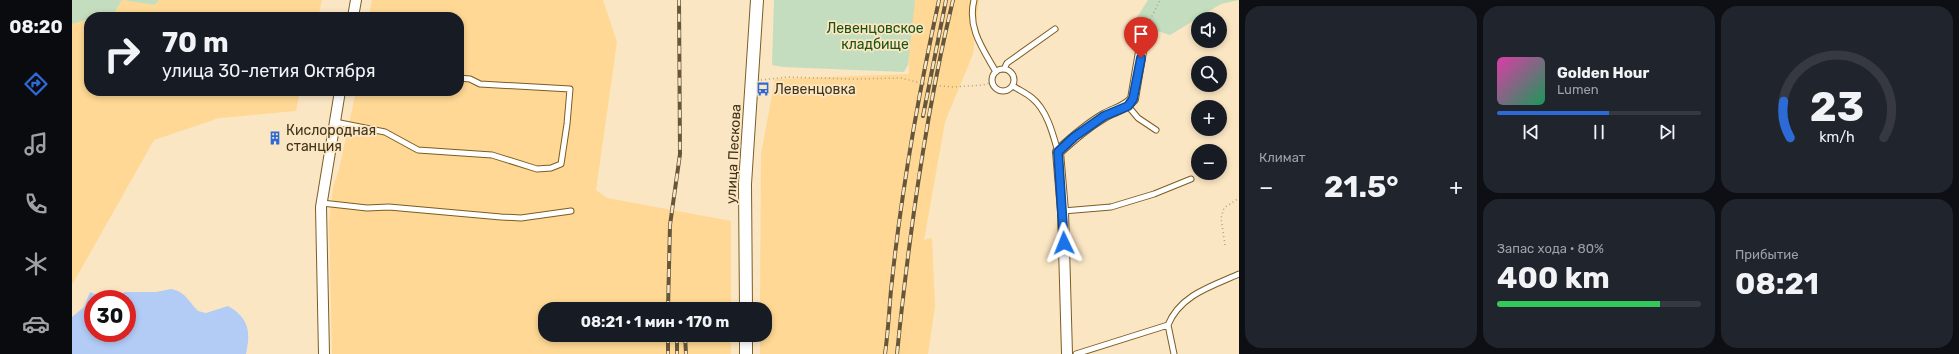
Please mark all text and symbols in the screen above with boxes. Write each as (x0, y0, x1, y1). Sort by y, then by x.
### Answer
map controls (1191, 12, 1227, 180)
button: sound (1191, 12, 1227, 48)
text: 08:20 (9, 16, 63, 38)
pin (1124, 17, 1158, 58)
park label: Левенцовское кладбище (826, 20, 924, 53)
icon: arrive (1130, 23, 1152, 45)
text: 70 m (162, 26, 229, 59)
icon: right (96, 28, 148, 80)
button: search (1191, 56, 1227, 92)
text: улица 30-летия Октября (162, 60, 376, 82)
text: Golden Hour (1557, 64, 1649, 82)
icon: directions (22, 70, 50, 98)
bus stop icon: Левенцовка (755, 81, 771, 97)
place label: Левенцовка (774, 81, 856, 98)
text: 23 (1810, 81, 1864, 130)
text: Lumen (1557, 82, 1599, 97)
button: + (1191, 100, 1227, 136)
street label: улица Пескова (722, 104, 745, 204)
icon: previous (1520, 121, 1542, 143)
icon: pause (1588, 121, 1610, 143)
icon: next (1656, 121, 1678, 143)
place label: Кислородная станция (286, 122, 376, 155)
text: km/h (1819, 128, 1855, 145)
icon: music (22, 130, 50, 158)
building icon: Кислородная станция (267, 130, 283, 146)
button: − (1191, 144, 1227, 180)
text: Климат (1259, 150, 1305, 165)
text: 21.5° (1324, 169, 1399, 205)
text: − (1259, 174, 1273, 201)
text: + (1449, 174, 1463, 201)
icon: phone (22, 190, 50, 218)
position arrow (1043, 222, 1085, 264)
text: Запас хода · 80% (1497, 241, 1604, 256)
text: Прибытие (1735, 247, 1799, 262)
icon: climate (22, 250, 50, 278)
text: 400 km (1497, 260, 1610, 296)
text: 08:21 (1735, 266, 1819, 302)
speed limit sign: 30 (84, 290, 136, 342)
icon: car (22, 310, 50, 338)
text: 08:21 · 1 мин · 170 m (581, 313, 729, 331)

